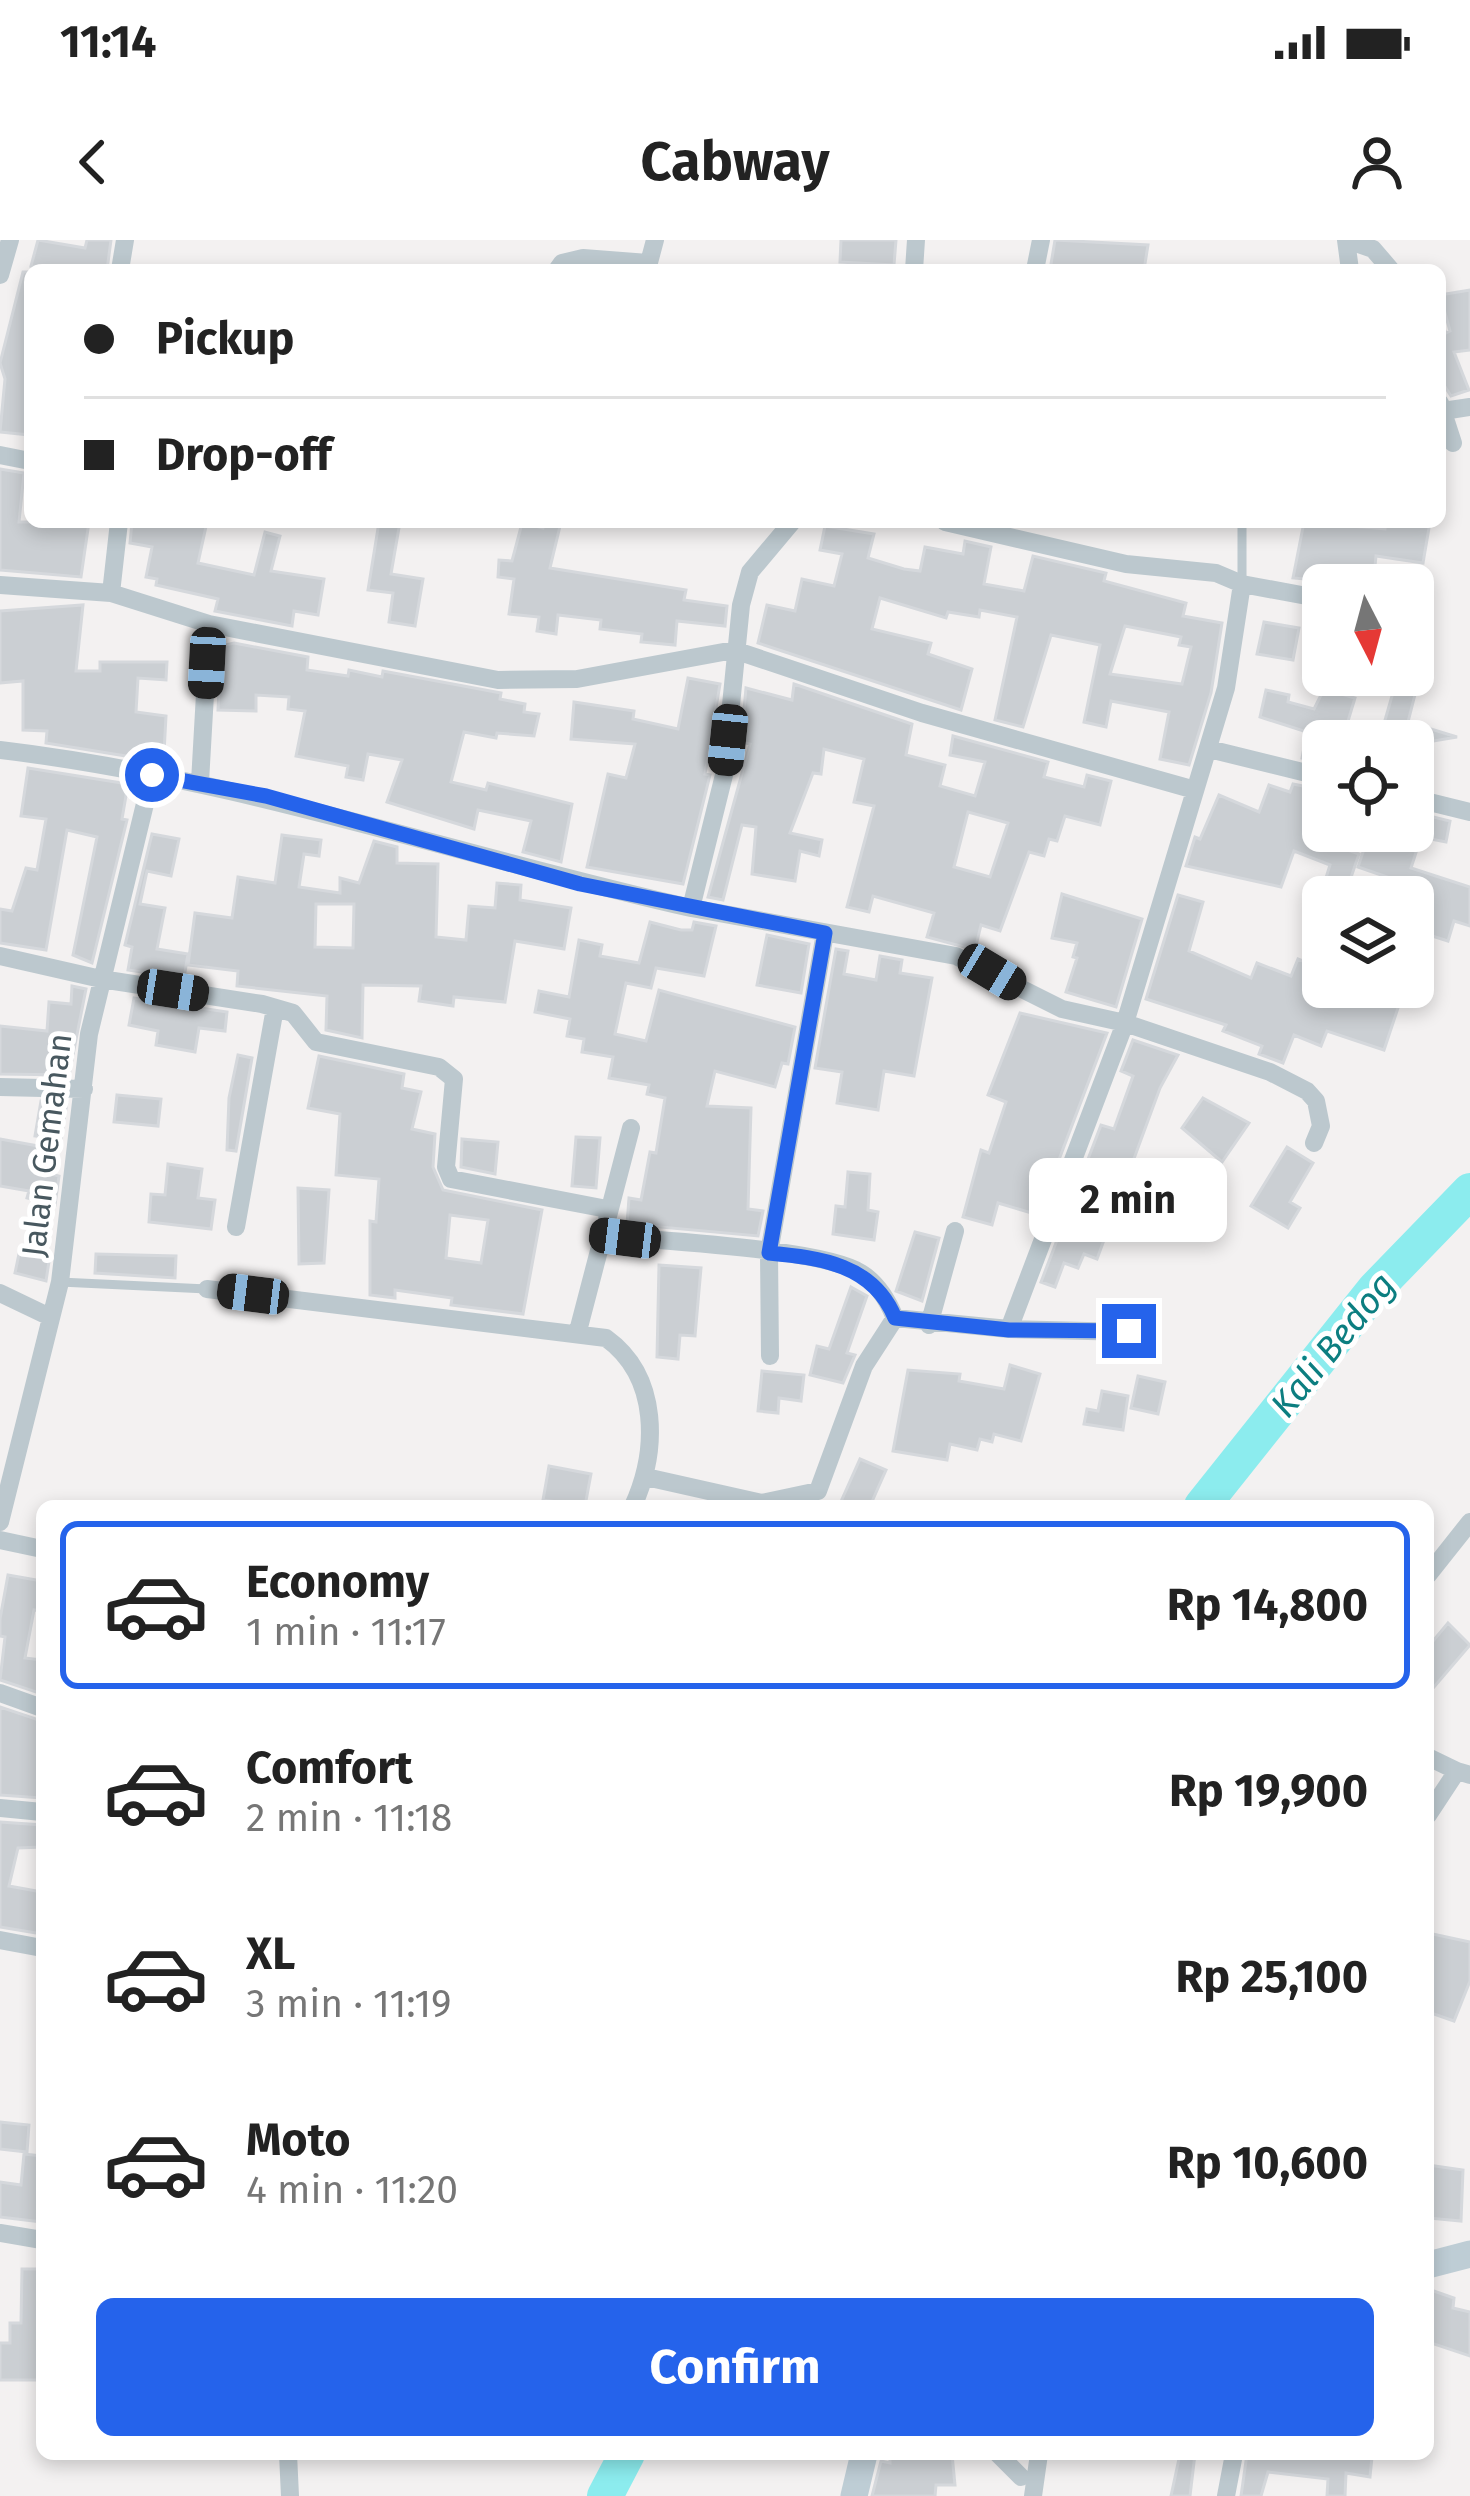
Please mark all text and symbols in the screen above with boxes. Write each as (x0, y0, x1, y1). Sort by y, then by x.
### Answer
text: 11:14 (60, 15, 157, 69)
icon: back (60, 129, 126, 195)
icon: person (1344, 129, 1410, 195)
text: Cabway (641, 130, 829, 194)
text: Pickup (156, 312, 294, 366)
text: Drop-off (156, 428, 332, 482)
north arrow (1302, 564, 1434, 696)
map controls (1302, 564, 1434, 1008)
car (187, 626, 227, 700)
car (706, 702, 750, 778)
button: locate (1302, 720, 1434, 852)
route start (125, 748, 179, 802)
button: layers (1302, 876, 1434, 1008)
car (952, 938, 1032, 1006)
car (135, 967, 211, 1013)
street label: Jalan Gemahan (13, 1031, 81, 1259)
callout: 2 min (1030, 1157, 1228, 1241)
text: 2 min (1080, 1177, 1176, 1223)
car (587, 1216, 663, 1260)
water label: Kali Bedog (1261, 1264, 1405, 1426)
car (215, 1272, 291, 1316)
route end (1102, 1304, 1156, 1358)
icon: car (102, 1551, 210, 1659)
text: Economy (246, 1555, 429, 1609)
text: Rp 14,800 (1167, 1578, 1368, 1632)
text: 1 min · 11:17 (246, 1609, 446, 1655)
icon: car (102, 1737, 210, 1845)
text: Comfort (246, 1741, 413, 1795)
text: Rp 19,900 (1169, 1764, 1368, 1818)
text: 2 min · 11:18 (246, 1795, 452, 1841)
icon: car (102, 1923, 210, 2031)
text: XL (246, 1927, 295, 1981)
text: Rp 25,100 (1175, 1950, 1368, 2004)
text: 3 min · 11:19 (246, 1981, 452, 2027)
icon: car (102, 2109, 210, 2217)
text: Moto (246, 2113, 351, 2167)
text: Rp 10,600 (1167, 2136, 1368, 2190)
text: 4 min · 11:20 (246, 2167, 458, 2213)
button: Confirm (96, 2298, 1374, 2436)

